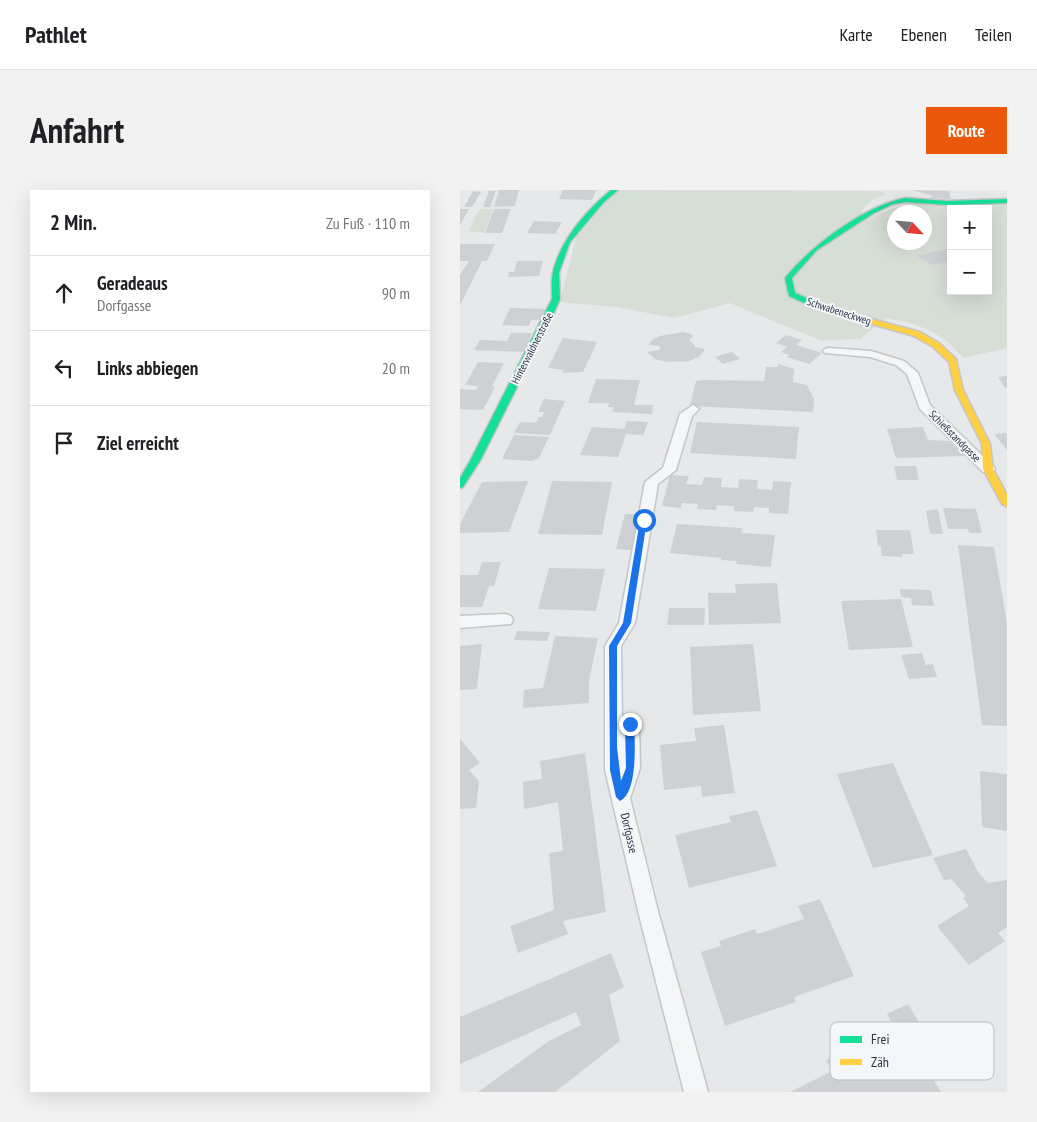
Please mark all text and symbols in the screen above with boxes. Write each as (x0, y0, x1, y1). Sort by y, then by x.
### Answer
text: Pathlet (25, 19, 87, 50)
text: Karte (839, 23, 873, 46)
text: Ebenen (901, 23, 947, 46)
text: Teilen (975, 23, 1012, 46)
text: Anfahrt (30, 107, 124, 153)
button: Route (926, 107, 1007, 154)
north arrow (887, 205, 932, 250)
map controls (947, 205, 992, 295)
button: + (947, 205, 992, 250)
text: 2 Min. (50, 209, 97, 236)
text: Zu Fuß · 110 m (326, 213, 410, 233)
button: − (947, 250, 992, 295)
text: Geradeaus (97, 271, 168, 295)
icon: ahead (50, 279, 78, 307)
text: 90 m (382, 283, 410, 303)
street label: Schwabeneckweg (805, 294, 873, 328)
text: Dorfgasse (97, 295, 151, 315)
street label: Hinterwaldnerstraße (508, 310, 556, 386)
icon: left (50, 354, 78, 382)
text: Links abbiegen (97, 356, 198, 380)
text: 20 m (382, 358, 410, 378)
street label: Schießstandgasse (926, 407, 984, 465)
icon: arrive (50, 429, 78, 457)
text: Ziel erreicht (97, 431, 179, 455)
route start (633, 509, 656, 532)
route end (619, 713, 642, 736)
street label: Dorfgasse (618, 811, 641, 855)
legend (830, 1022, 994, 1080)
text: Frei (871, 1030, 889, 1048)
text: Zäh (871, 1053, 889, 1071)

